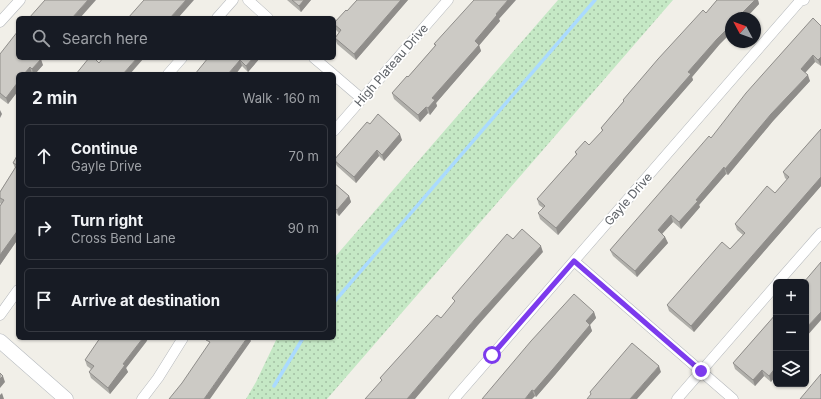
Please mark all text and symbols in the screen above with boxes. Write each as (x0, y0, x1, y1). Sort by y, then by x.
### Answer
north arrow (725, 12, 761, 48)
search box (16, 16, 336, 60)
street label: High Plateau Drive (351, 21, 431, 109)
icon: search (30, 27, 52, 49)
text: Search here (62, 29, 148, 48)
text: 2 min (32, 88, 77, 108)
text: Walk · 160 m (243, 90, 320, 106)
text: Continue (71, 139, 138, 158)
icon: ahead (33, 145, 55, 167)
text: 70 m (289, 148, 319, 164)
text: Gayle Drive (71, 158, 142, 174)
street label: Gayle Drive (601, 169, 655, 229)
text: Turn right (71, 211, 143, 230)
icon: right (33, 217, 55, 239)
text: 90 m (288, 220, 319, 236)
text: Cross Bend Lane (71, 230, 176, 246)
map controls (773, 279, 809, 387)
button: + (773, 279, 809, 315)
icon: arrive (33, 289, 55, 311)
text: Arrive at destination (71, 291, 220, 310)
button: − (773, 315, 809, 351)
route start (483, 346, 501, 364)
button: layers (773, 351, 809, 387)
route end (692, 362, 710, 380)

